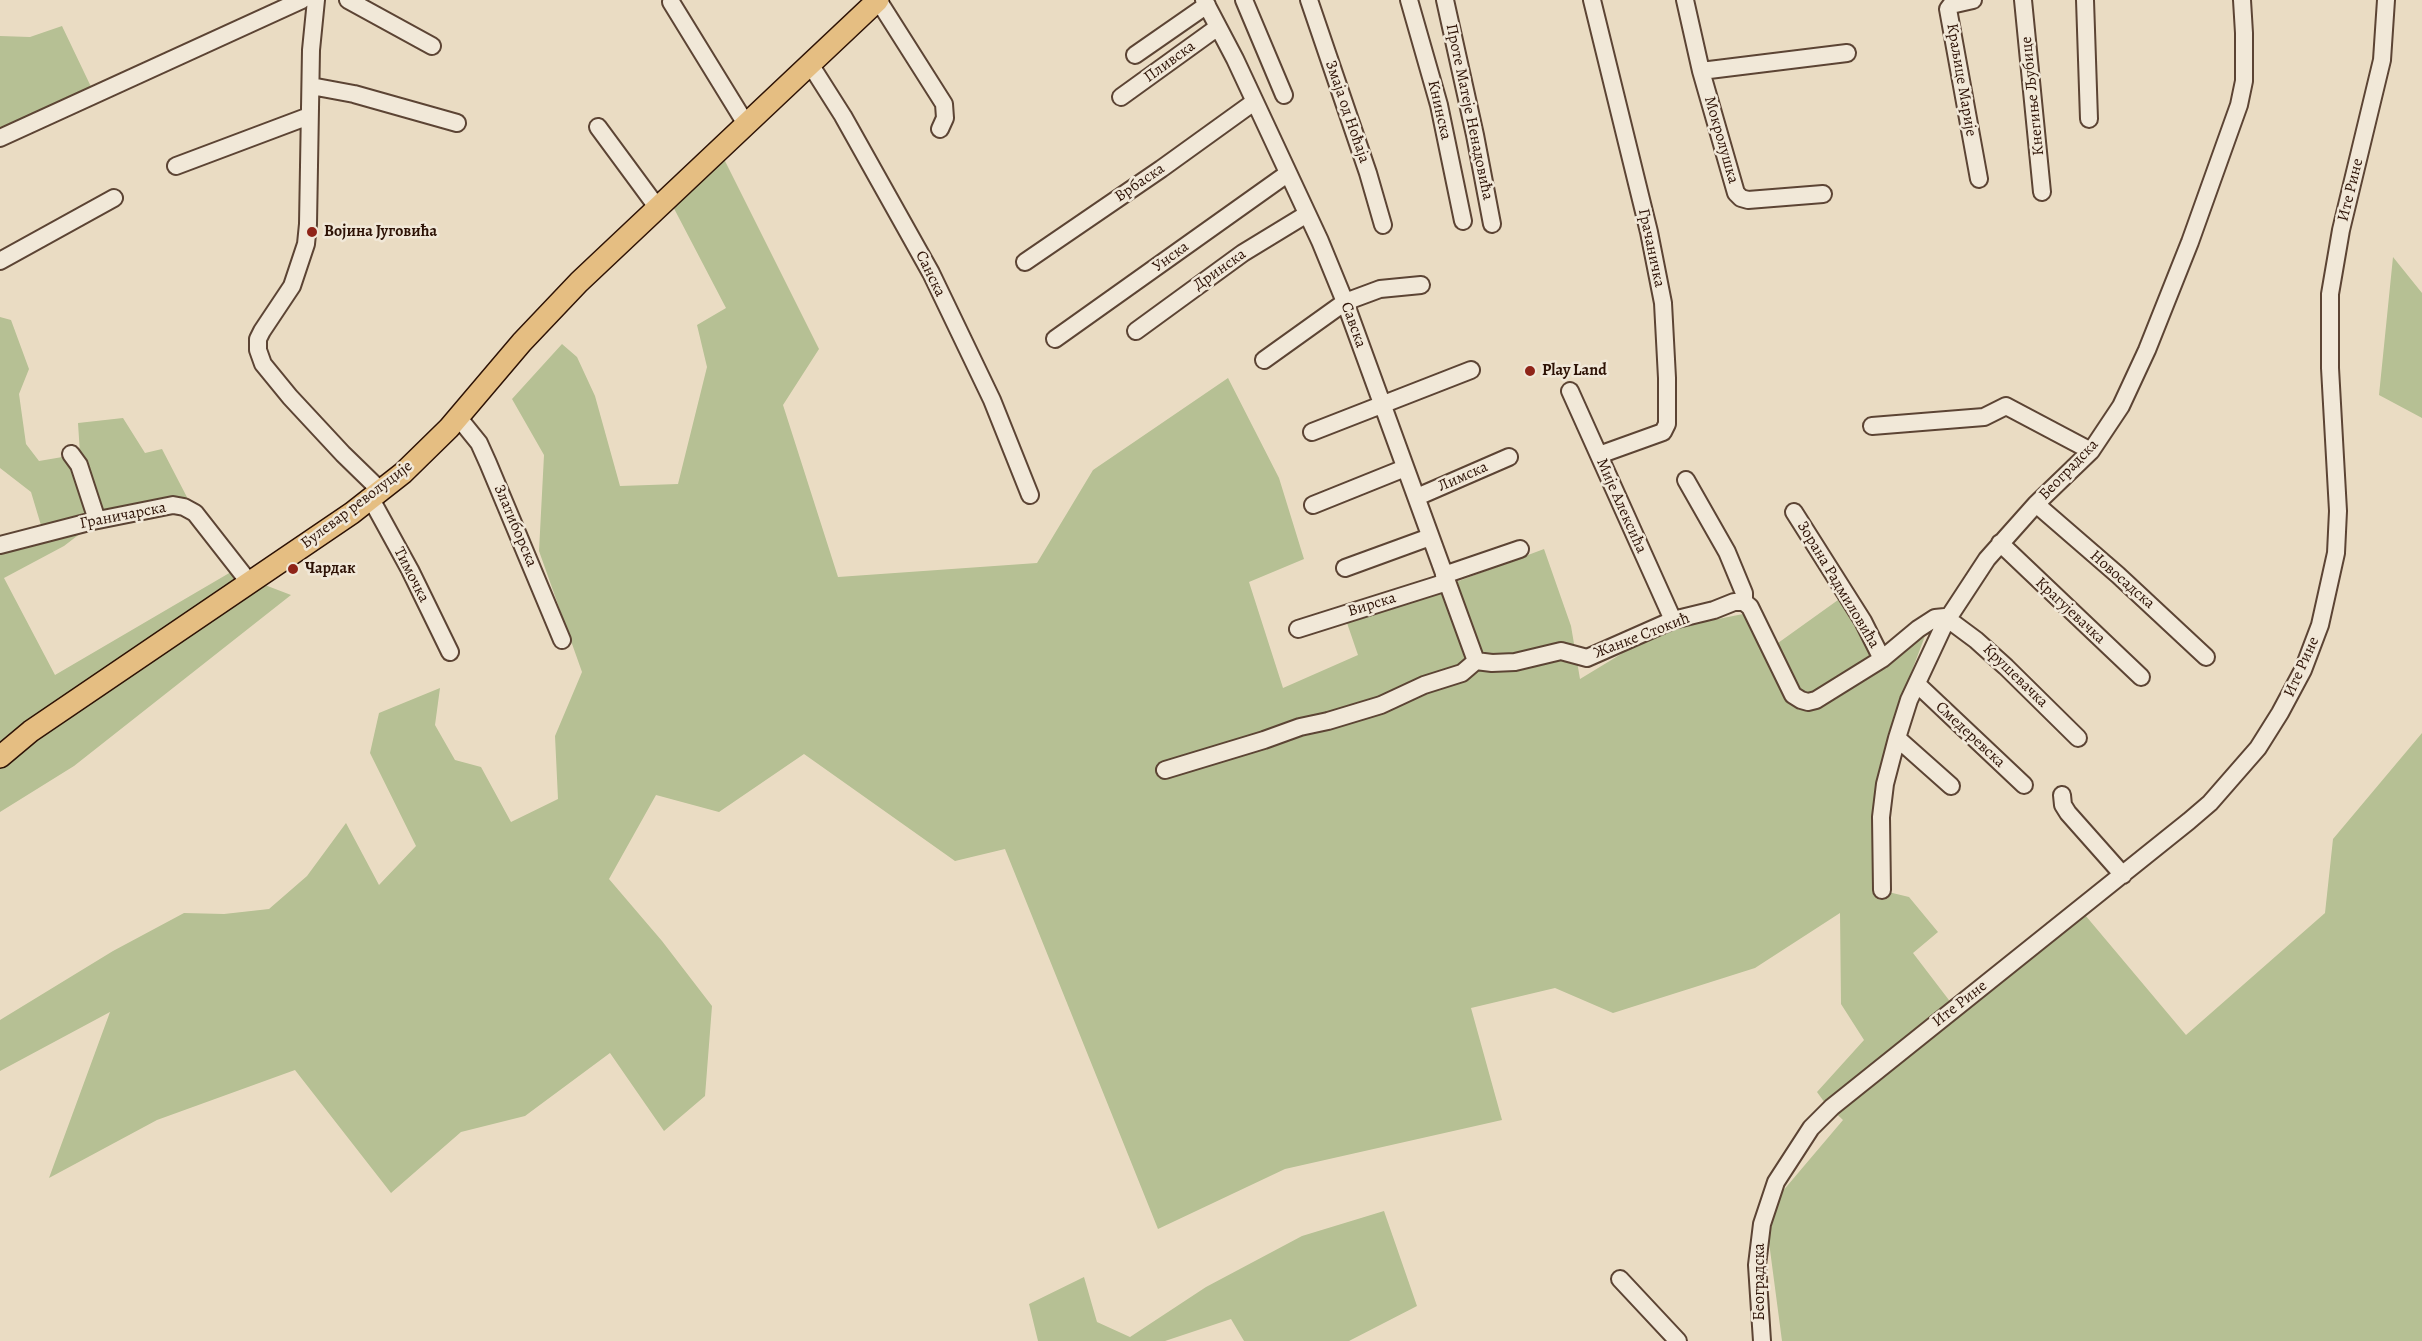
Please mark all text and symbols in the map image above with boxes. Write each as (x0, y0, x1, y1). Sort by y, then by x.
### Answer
street label: Проте Матеје Ненадовића (1441, 22, 1497, 202)
street label: Краљице Марије (1942, 22, 1980, 138)
street label: Кнегиње Љубице (2017, 35, 2049, 157)
street label: Пливска (1141, 37, 1199, 87)
street label: Змаја од Ноћаја (1320, 58, 1374, 166)
street label: Книнска (1423, 78, 1455, 142)
street label: Мокролушка (1699, 94, 1743, 186)
street label: Ите Рине (2334, 157, 2368, 223)
street label: Врбаска (1111, 159, 1169, 207)
street label: Грачаничка (1633, 207, 1669, 289)
place label: Војина Југовића (324, 222, 437, 242)
marker: Војина Југовића (305, 225, 319, 239)
street label: Унска (1149, 237, 1193, 277)
street label: Дринска (1190, 245, 1250, 295)
street label: Санска (911, 248, 949, 300)
street label: Савска (1336, 300, 1370, 350)
place label: Play Land (1542, 361, 1607, 381)
marker: Play Land (1523, 364, 1537, 378)
street label: Београдска (2035, 435, 2103, 505)
street label: Мије Алексића (1591, 455, 1651, 557)
street label: Булевар револуције (297, 457, 417, 553)
street label: Лимска (1435, 458, 1491, 496)
street label: Златиборска (489, 482, 541, 570)
street label: Граничарска (78, 498, 168, 534)
street label: Зорана Радмиловића (1792, 518, 1884, 652)
street label: Тимочка (389, 544, 433, 606)
street label: Новосадска (2086, 547, 2158, 613)
place label: Чардак (305, 559, 356, 579)
marker: Чардак (286, 562, 300, 576)
street label: Крагујевачка (2031, 574, 2109, 648)
street label: Вирска (1346, 589, 1398, 621)
street label: Жанке Стокић (1591, 609, 1693, 663)
street label: Ите Рине (2280, 634, 2324, 700)
street label: Крушевачка (1978, 640, 2052, 712)
street label: Смедеревска (1931, 698, 2009, 772)
street label: Ите Рине (1929, 977, 1991, 1031)
street label: Београдска (1750, 1243, 1770, 1321)

